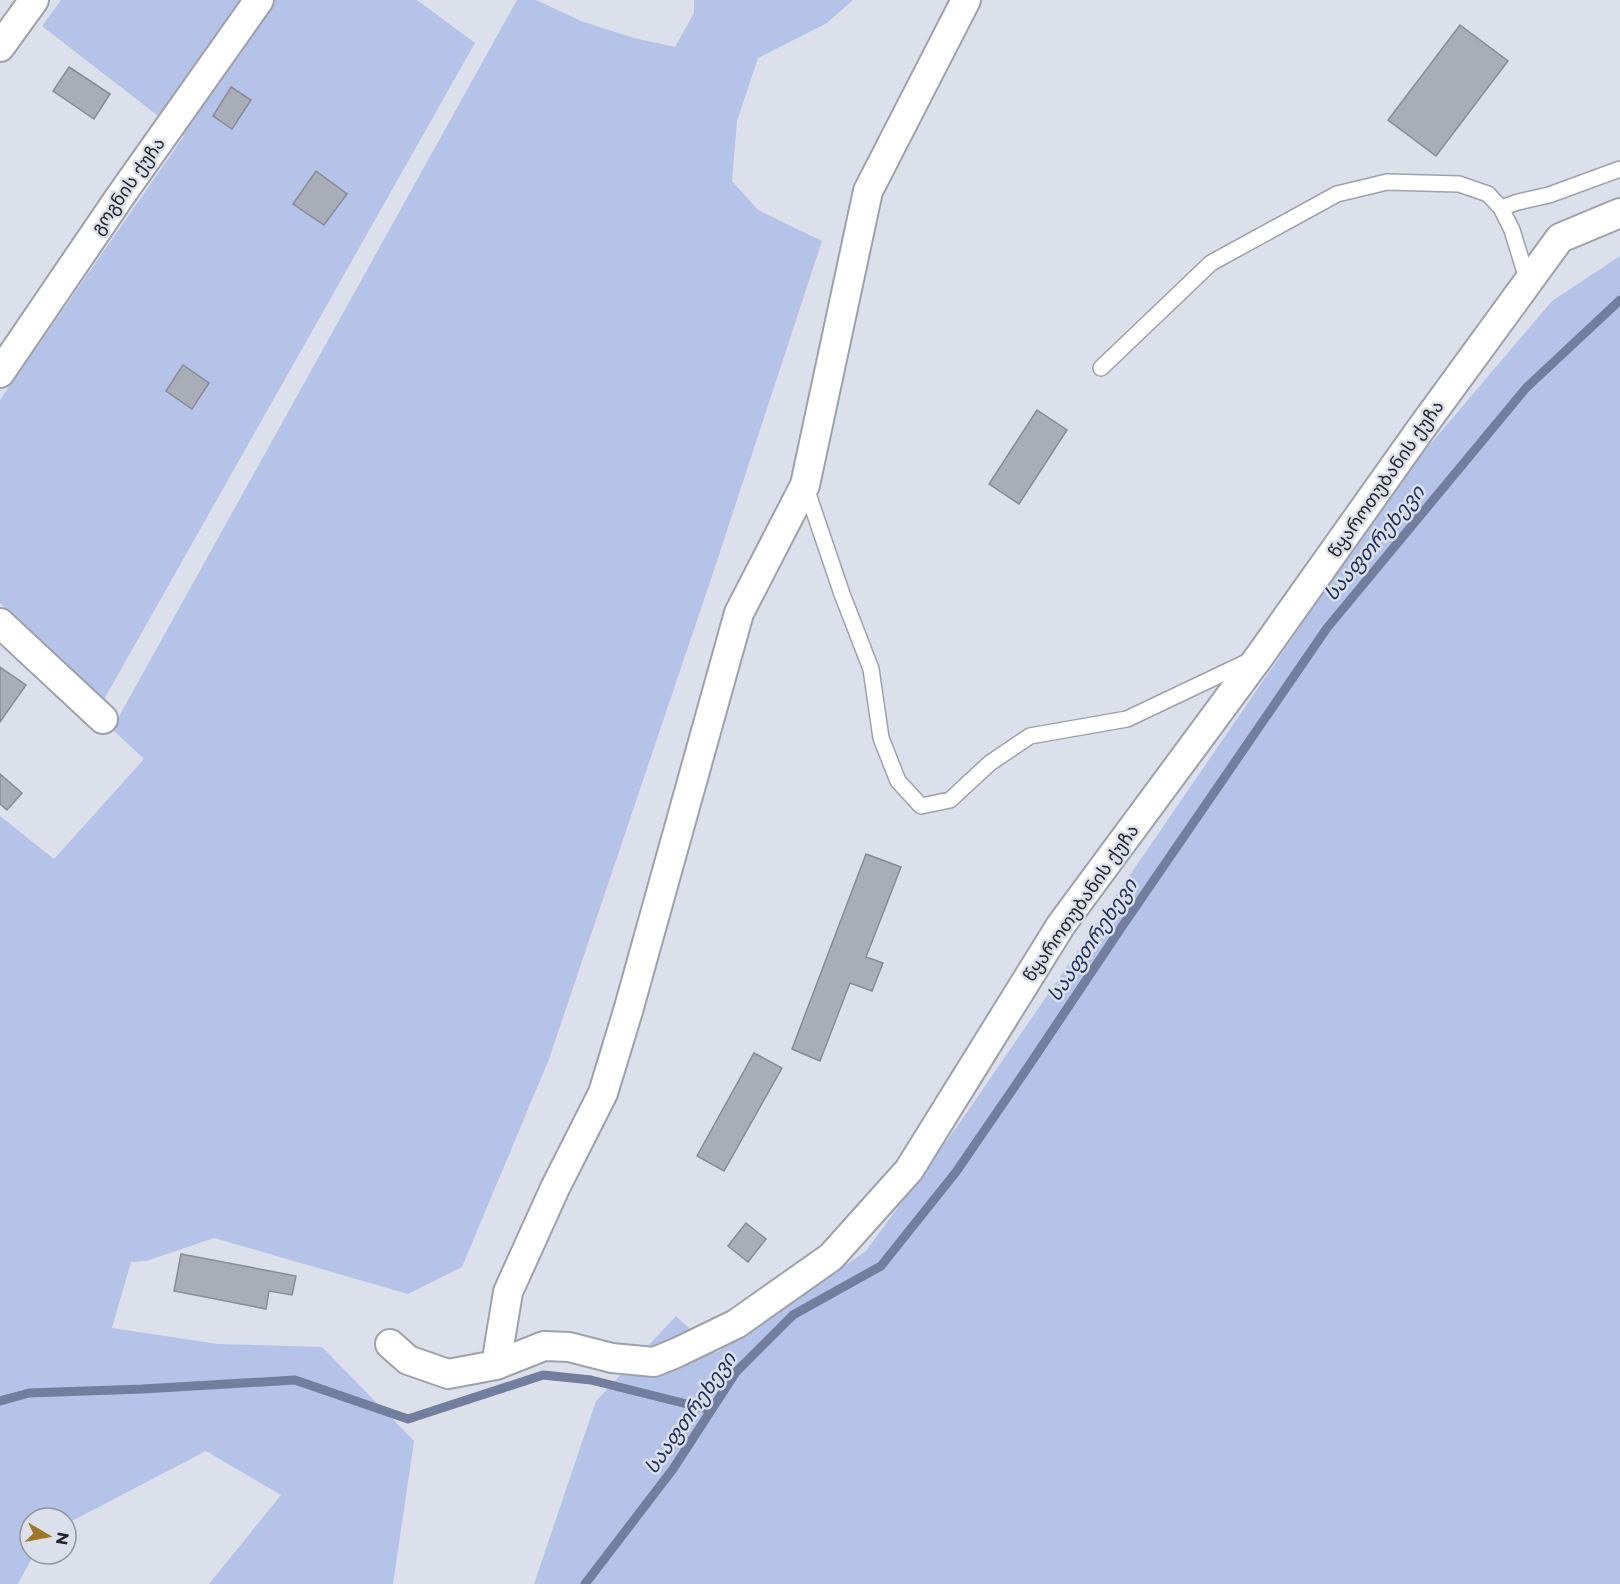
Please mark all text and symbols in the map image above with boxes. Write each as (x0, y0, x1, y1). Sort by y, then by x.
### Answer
street label: გოგნის ქუჩა (86, 133, 170, 239)
street label: წყაროთუბანის ქუჩა (1323, 396, 1449, 562)
water label: სააფთრეხევი (1319, 479, 1430, 605)
street label: წყაროთუბანის ქუჩა (1018, 820, 1144, 986)
water label: სააფთრეხევი (1042, 873, 1143, 1006)
water label: სააფთრეხევი (639, 1346, 742, 1478)
north arrow (18, 1506, 78, 1566)
text: N (52, 1530, 73, 1547)

